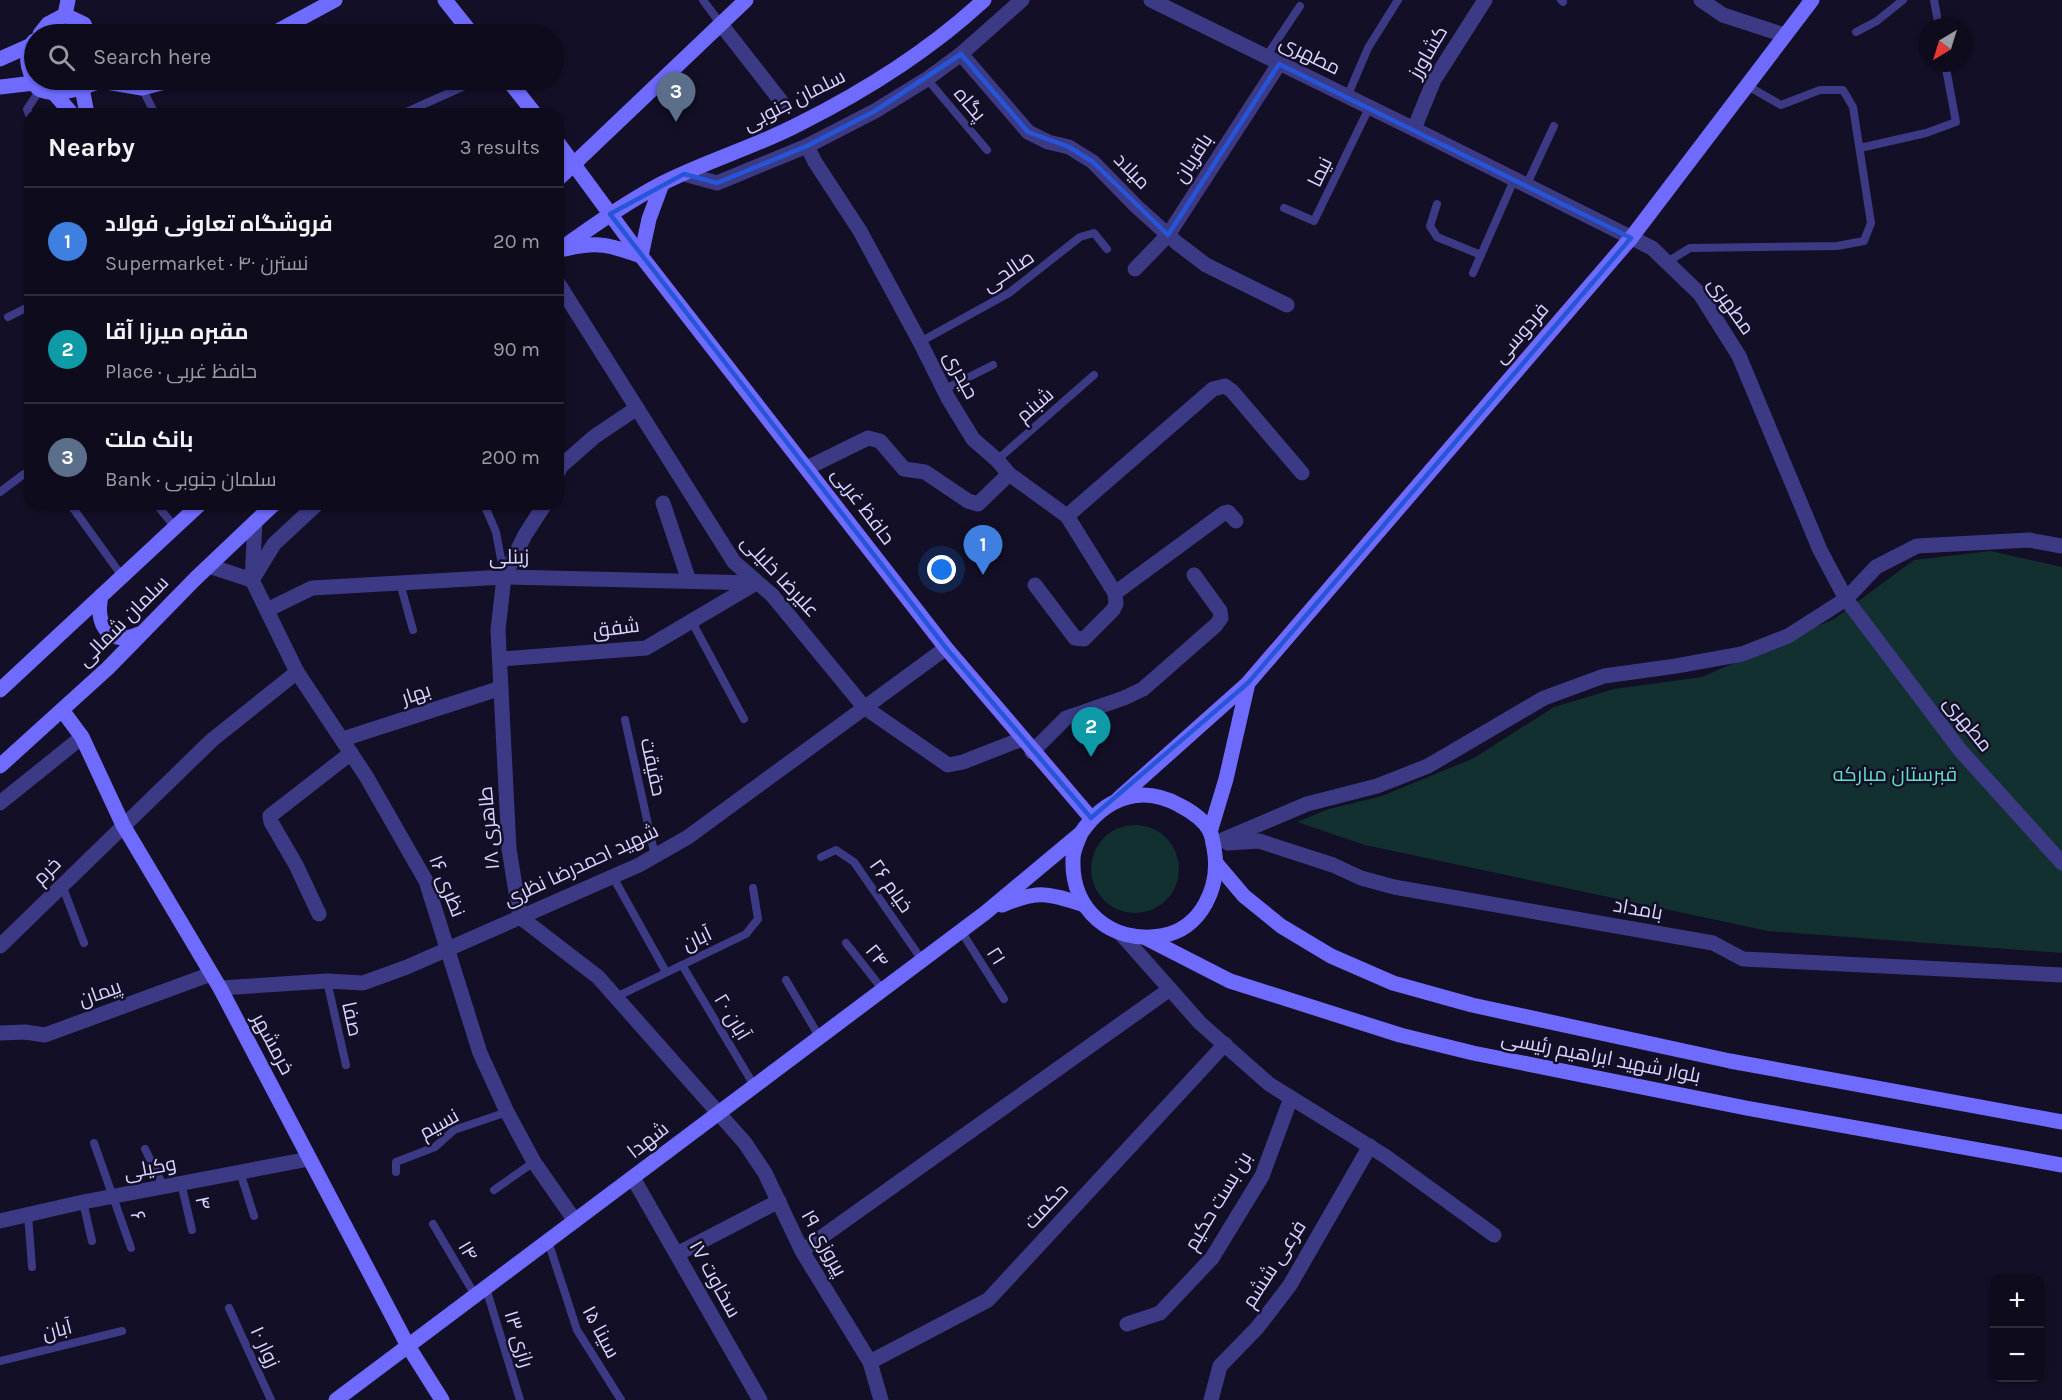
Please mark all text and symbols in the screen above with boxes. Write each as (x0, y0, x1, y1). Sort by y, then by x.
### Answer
north arrow (1918, 18, 1972, 72)
street label: کشاورز (1403, 22, 1452, 83)
search box (24, 24, 564, 90)
street label: مطهری (1275, 30, 1344, 80)
icon: search (45, 41, 78, 74)
text: Search here (93, 44, 211, 70)
street label: سلمان جنوبی (739, 64, 849, 136)
pin: 3 (656, 72, 696, 122)
street label: پگاه (949, 82, 991, 127)
street label: باقریان (1169, 129, 1218, 187)
text: Nearby (48, 132, 135, 163)
text: 3 results (460, 136, 540, 159)
street label: میلاد (1109, 148, 1155, 194)
street label: نیما (1303, 153, 1337, 191)
text: فروشگاه تعاونی فولاد (105, 211, 333, 237)
text: 1 (64, 230, 71, 253)
text: 20 m (493, 230, 540, 253)
street label: صالحی (978, 245, 1039, 297)
text: Supermarket · نسترن ۴۰ (105, 252, 308, 275)
street label: مطهری (1702, 273, 1759, 340)
street label: فردوسی (1488, 298, 1554, 369)
text: مقبره میرزا آقا (105, 319, 248, 345)
text: 2 (61, 338, 74, 361)
text: 90 m (493, 338, 540, 361)
street label: حیدری (938, 347, 983, 403)
text: Place · حافظ غربی (105, 360, 257, 383)
street label: شبنم (1012, 383, 1060, 429)
text: بانک ملت (105, 427, 193, 453)
text: 3 (61, 446, 74, 469)
text: 200 m (481, 446, 540, 469)
street label: حافظ غربی (826, 463, 899, 550)
text: Bank · سلمان جنوبی (105, 468, 277, 491)
pin: 1 (964, 526, 1002, 575)
street label: علیرضا خلیلی (735, 530, 824, 623)
street label: زینلی (489, 545, 529, 570)
your location (927, 555, 956, 584)
street label: سلمان شمالی (73, 571, 174, 672)
street label: شفق (591, 614, 641, 643)
street label: بهار (397, 678, 434, 711)
street label: مطهری (1938, 692, 1997, 757)
pin: 2 (1072, 708, 1110, 757)
street label: حقیقت (636, 736, 670, 798)
park label: قبرستان مبارکه (1833, 763, 1957, 787)
street label: طاهری ۱۸ (474, 785, 505, 871)
street label: شهید احمدرضا نظری (500, 819, 663, 912)
street label: خرم (28, 852, 67, 891)
street label: نظری ۱۶ (423, 852, 470, 921)
street label: خیام ۲۶ (863, 855, 918, 918)
street label: بامداد (1611, 893, 1665, 925)
street label: آبان (679, 922, 716, 957)
street label: ۲۴ (861, 940, 893, 972)
street label: ۲۱ (982, 943, 1010, 969)
street label: پیمان (75, 974, 126, 1012)
street label: آبان ۲۰ (708, 990, 755, 1045)
street label: صفا (337, 999, 367, 1039)
street label: خرمشهر (246, 1008, 299, 1079)
street label: بلوار شهید ابراهیم رئیسی (1499, 1026, 1703, 1090)
street label: نسیم (415, 1104, 464, 1146)
street label: شهدا (623, 1117, 674, 1164)
street label: بن بست حکیم (1180, 1147, 1258, 1256)
street label: وکیلی (122, 1152, 178, 1185)
street label: حکمت (1019, 1178, 1073, 1234)
street label: ۴ (190, 1194, 216, 1212)
street label: پیروزی ۱۹ (795, 1206, 852, 1281)
street label: ۶ (126, 1208, 150, 1224)
street label: فرعی ششم (1237, 1216, 1312, 1313)
street label: سخاوت ۱۷ (684, 1236, 746, 1322)
street label: ۱۴ (453, 1237, 483, 1265)
map controls (1990, 1274, 2044, 1382)
button: + (1990, 1274, 2044, 1328)
street label: سینا ۱۵ (578, 1302, 624, 1362)
street label: رازی ۱۳ (499, 1308, 539, 1371)
street label: آبان (40, 1315, 75, 1346)
street label: زوار ۱۰ (246, 1323, 284, 1371)
button: − (1990, 1328, 2044, 1382)

